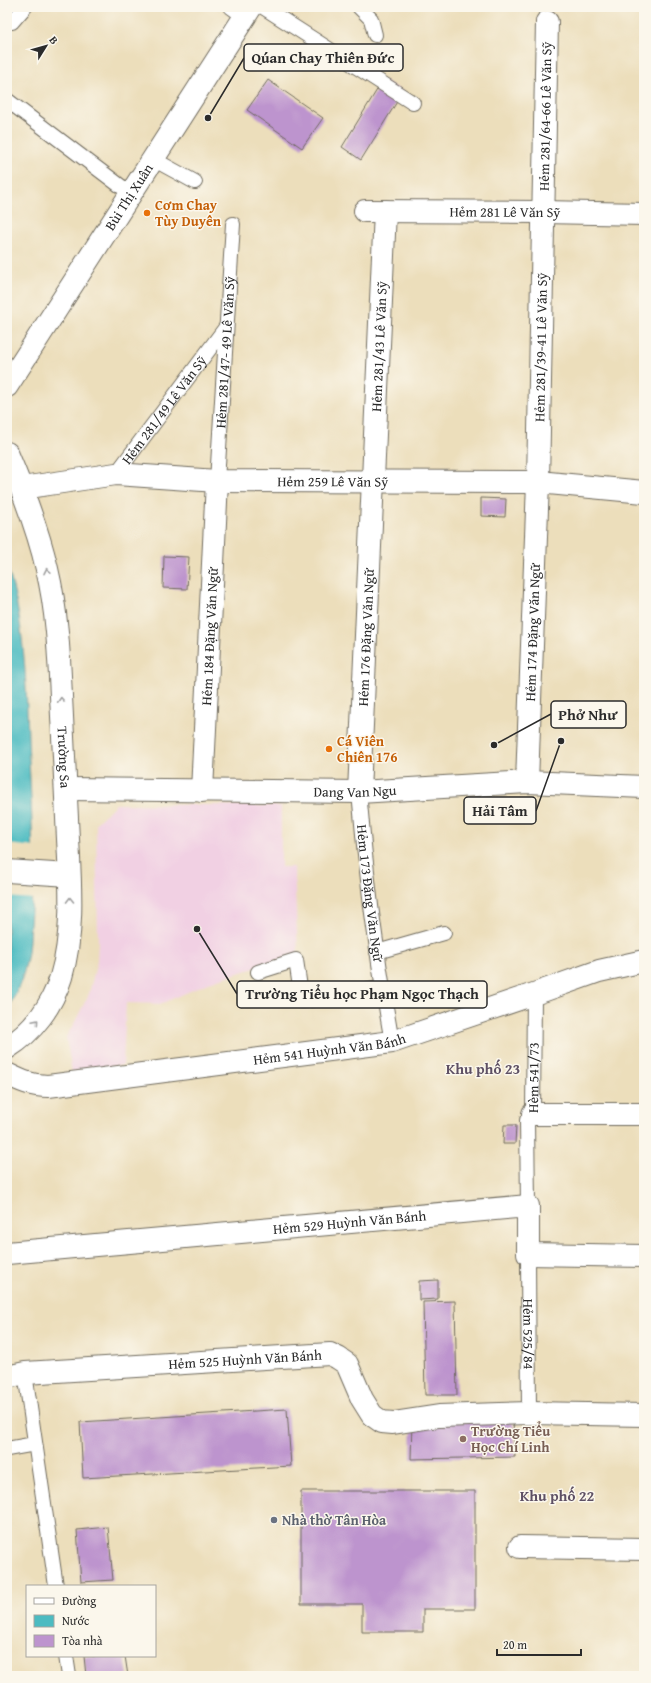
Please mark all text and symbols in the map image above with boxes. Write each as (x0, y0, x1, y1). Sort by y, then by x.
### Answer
north arrow (26, 26, 66, 66)
text: B (46, 32, 63, 48)
street label: Hẻm 281/64-66 Lê Văn Sỹ (534, 41, 557, 191)
callout: Qúan Chay Thiên Đức (244, 44, 403, 71)
text: Qúan Chay Thiên Đức (252, 47, 395, 68)
street label: Bùi Thị Xuân (100, 159, 158, 234)
place label: Cơm Chay Tùy Duyên (155, 195, 222, 231)
street label: Hẻm 281 Lê Văn Sỹ (450, 201, 561, 222)
marker: Cơm Chay Tùy Duyên (142, 208, 152, 218)
street label: Hẻm 281/39-41 Lê Văn Sỹ (529, 272, 552, 422)
street label: Hẻm 281/47- 49 Lê Văn Sỹ (210, 276, 240, 429)
street label: Hẻm 281/43 Lê Văn Sỹ (366, 281, 392, 412)
street label: Hẻm 281/49 Lê Văn Sỹ (117, 352, 211, 468)
street label: Hẻm 259 Lê Văn Sỹ (277, 471, 388, 492)
street label: Hẻm 174 Đặng Văn Ngữ (520, 562, 545, 702)
street label: Hẻm 184 Đặng Văn Ngữ (196, 566, 223, 706)
street label: Hẻm 176 Đặng Văn Ngữ (353, 567, 379, 707)
one-way arrow (44, 568, 52, 574)
one-way arrow (57, 697, 66, 703)
callout: Phở Như (551, 701, 626, 728)
text: Phở Như (558, 704, 618, 725)
street label: Trường Sa (52, 726, 76, 789)
place label: Cá Viên Chiên 176 (337, 731, 398, 767)
marker: Cá Viên Chiên 176 (324, 744, 334, 754)
street label: Dang Van Ngu (314, 780, 397, 802)
callout: Hải Tâm (464, 797, 536, 824)
text: Hải Tâm (472, 800, 528, 821)
street label: Hẻm 173 Đặng Văn Ngữ (352, 824, 389, 964)
one-way arrow (66, 897, 74, 903)
callout: Trường Tiểu học Phạm Ngọc Thạch (237, 981, 487, 1008)
text: Trường Tiểu học Phạm Ngọc Thạch (245, 983, 479, 1004)
one-way arrow (32, 1020, 39, 1027)
street label: Hẻm 541 Huỳnh Văn Bánh (252, 1028, 408, 1070)
street label: Hèm 541/73 (523, 1042, 544, 1113)
district label: Khu phố 23 (446, 1058, 520, 1079)
street label: Hẻm 529 Huỳnh Văn Bánh (272, 1205, 427, 1239)
street label: Hẻm 525/84 (518, 1299, 539, 1370)
street label: Hẻm 525 Huỳnh Văn Bánh (168, 1345, 322, 1374)
place label: Trường Tiểu Học Chí Linh (471, 1421, 550, 1457)
marker: Trường Tiểu Học Chí Linh (458, 1434, 468, 1444)
district label: Khu phố 22 (520, 1485, 594, 1506)
place label: Nhà thờ Tân Hòa (282, 1510, 387, 1530)
marker: Nhà thờ Tân Hòa (269, 1515, 279, 1525)
legend (26, 1585, 156, 1657)
text: Đường (62, 1592, 96, 1609)
text: Nước (62, 1612, 90, 1629)
scale bar (497, 1631, 581, 1657)
text: Tòa nhà (62, 1632, 103, 1649)
text: 20 m (503, 1636, 527, 1653)

